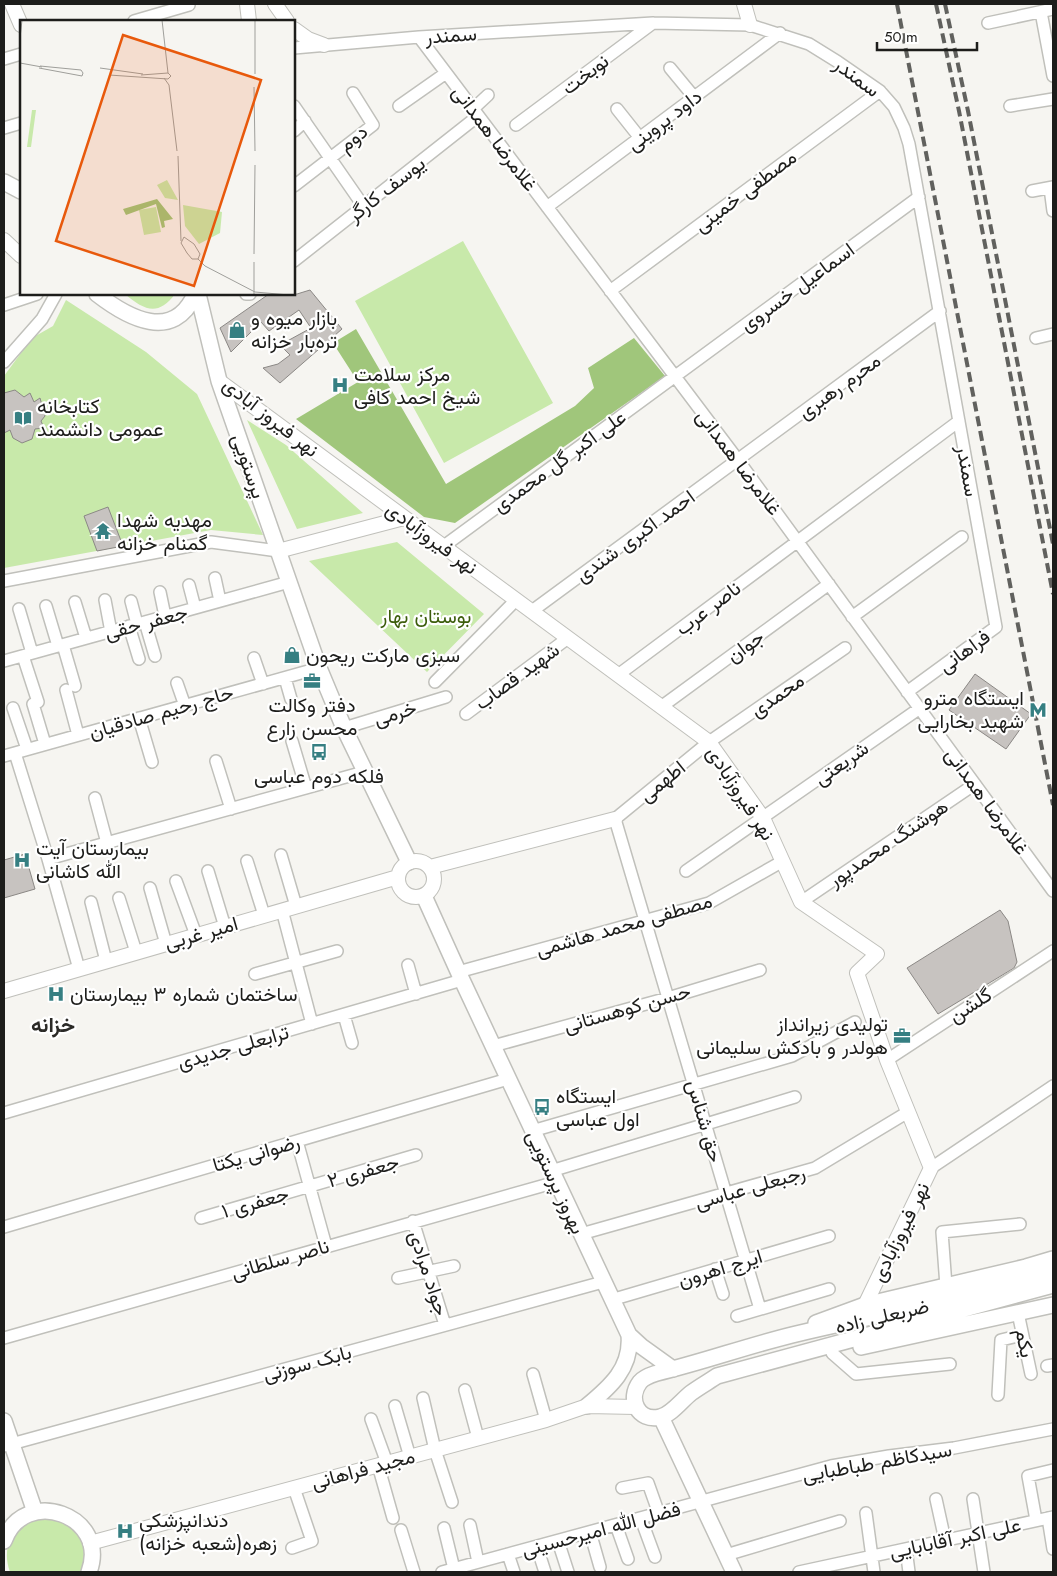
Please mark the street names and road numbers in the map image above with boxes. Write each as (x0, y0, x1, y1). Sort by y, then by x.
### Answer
street label: سمندر (423, 19, 478, 52)
street label: نوبخت (556, 47, 615, 102)
street label: سمندر (827, 50, 886, 104)
street label: غلامرضا همدانی (445, 79, 544, 198)
street label: داود پروینی (620, 82, 708, 158)
street label: دوم (332, 118, 374, 159)
street label: مصطفی خمینی (688, 143, 803, 240)
street label: یوسف کارگر (340, 150, 432, 230)
street label: اسماعیل خسروی (734, 236, 861, 339)
street label: محرم رهبری (792, 346, 887, 426)
street label: نهر فیروز آبادی (216, 371, 325, 464)
street label: علی اکبر گل محمدی (487, 403, 632, 520)
street label: غلامرضا همدانی (689, 403, 788, 522)
street label: پرستویی (224, 430, 273, 502)
street label: سمندر (949, 442, 986, 499)
street label: احمد اکبری شندی (569, 483, 701, 590)
street label: نهر فیروزآبادی (380, 495, 484, 582)
street label: ناصر عرب (669, 574, 747, 643)
street label: جعفر حقی (101, 597, 191, 647)
street label: جوان (720, 623, 770, 670)
street label: فراهانی (932, 623, 996, 680)
street label: شهید قصاب (469, 636, 566, 717)
street label: محمدی (744, 666, 810, 725)
street label: حاج رحیم صادقیان (85, 678, 237, 747)
street label: خرمی (370, 693, 420, 734)
street label: شریعتی (808, 734, 875, 793)
street label: نهر فیروزآبادی (699, 740, 782, 846)
street label: غلامرضا همدانی (938, 742, 1036, 861)
street label: اطهمی (633, 754, 692, 809)
street label: هوشنگ محمدپور (821, 792, 954, 895)
street label: مصطفی محمد هاشمی (533, 886, 716, 965)
street label: امیر غربی (161, 909, 241, 958)
street label: حسن کوهستانی (560, 977, 694, 1040)
street label: گلشن (943, 981, 998, 1030)
street label: ترابعلی جدیدی (174, 1018, 292, 1077)
street label: حق شناس (679, 1077, 730, 1166)
street label: بهروز پرستویی (519, 1125, 592, 1239)
street label: رضوانی یکتا (209, 1127, 303, 1180)
street label: جعفری ۲ (324, 1147, 402, 1195)
street label: رجبعلی عباسی (691, 1158, 809, 1217)
street label: نهر فیروزآبادی (864, 1177, 937, 1287)
street label: جعفری ۱ (218, 1179, 292, 1226)
street label: جواد مرادی (401, 1227, 456, 1319)
street label: ناصر سلطانی (228, 1232, 333, 1287)
street label: ایرج اهرون (674, 1242, 766, 1295)
street label: ضربعلی زاده (832, 1292, 932, 1341)
street label: یکم (1007, 1326, 1042, 1360)
street label: بابک سوزنی (260, 1338, 355, 1389)
street label: سیدکاظم طباطبایی (800, 1435, 954, 1490)
street label: مجید فراهانی (308, 1442, 418, 1497)
street label: فضل الله امیرحسینی (518, 1494, 684, 1565)
street label: علی اکبر آقابابایی (887, 1510, 1024, 1567)

